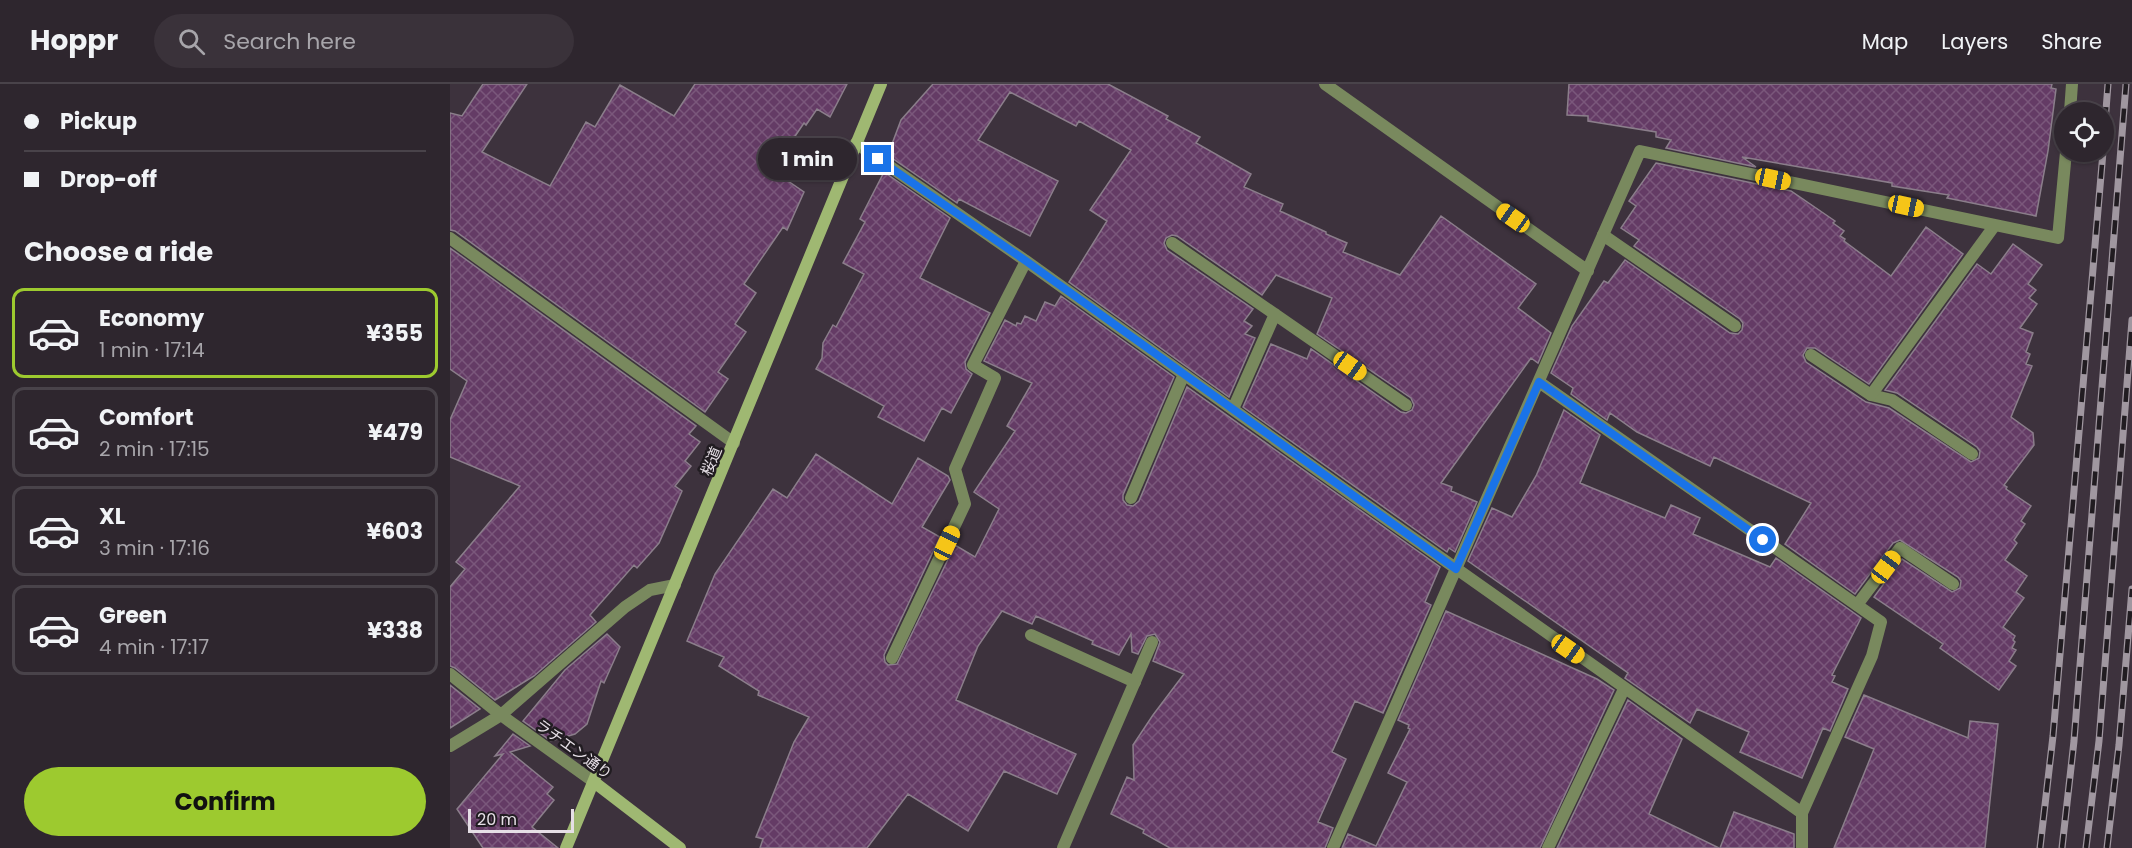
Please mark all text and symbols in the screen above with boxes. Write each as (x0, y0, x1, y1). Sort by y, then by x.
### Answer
search box (154, 14, 574, 68)
text: Hoppr (30, 21, 118, 60)
icon: search (175, 25, 208, 58)
text: Search here (223, 26, 356, 57)
text: Map (1862, 27, 1908, 56)
text: Layers (1941, 27, 2008, 56)
text: Share (2041, 27, 2102, 56)
map controls (2054, 102, 2114, 162)
button: locate (2054, 102, 2114, 162)
text: Pickup (60, 106, 137, 137)
callout: 1 min (758, 138, 857, 180)
text: 1 min (781, 145, 834, 173)
route end (864, 145, 891, 172)
text: Drop-off (60, 164, 157, 195)
car (1754, 166, 1792, 192)
car (1887, 193, 1925, 219)
car (1493, 200, 1533, 236)
text: Choose a ride (24, 233, 213, 270)
text: Economy (99, 303, 204, 334)
icon: car (27, 306, 81, 360)
text: ¥355 (366, 318, 423, 349)
text: 1 min · 17:14 (99, 336, 205, 364)
car (1330, 348, 1370, 384)
text: Comfort (99, 402, 193, 433)
icon: car (27, 405, 81, 459)
text: ¥479 (368, 417, 423, 448)
text: 2 min · 17:15 (99, 435, 210, 463)
street label: 桜道 (695, 443, 727, 479)
text: XL (99, 501, 125, 532)
icon: car (27, 504, 81, 558)
text: ¥603 (367, 516, 423, 547)
car (931, 523, 963, 563)
route start (1749, 526, 1776, 553)
text: 3 min · 17:16 (99, 534, 210, 562)
car (1868, 547, 1904, 587)
text: Green (99, 600, 167, 631)
icon: car (27, 603, 81, 657)
text: ¥338 (367, 615, 423, 646)
car (1548, 631, 1588, 667)
text: 4 min · 17:17 (99, 633, 209, 661)
street label: ラチエン通り (531, 714, 617, 784)
button: Confirm (24, 767, 426, 836)
scale bar (468, 806, 574, 834)
text: 20 m (477, 808, 517, 831)

